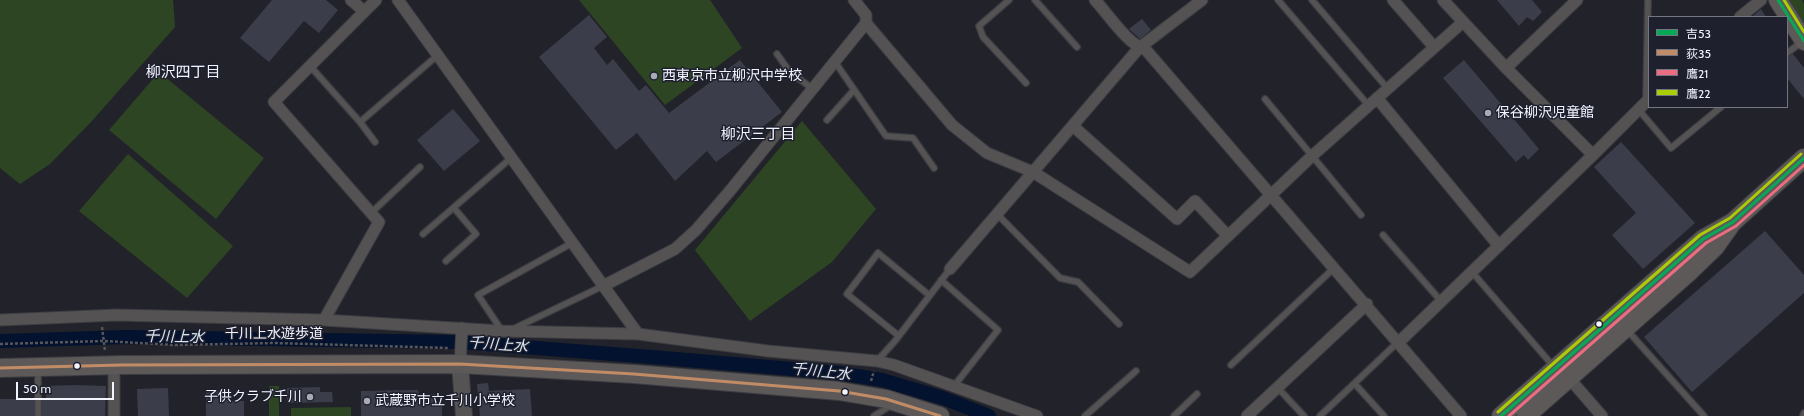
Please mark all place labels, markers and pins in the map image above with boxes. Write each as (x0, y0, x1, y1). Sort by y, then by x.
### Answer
place label: 西東京市立柳沢中学校 (662, 68, 802, 84)
marker: 西東京市立柳沢中学校 (649, 71, 659, 81)
place label: 保谷柳沢児童館 (1496, 105, 1594, 121)
marker: 保谷柳沢児童館 (1483, 108, 1493, 118)
unlabelled marker (1594, 319, 1604, 329)
unlabelled marker (72, 361, 82, 371)
unlabelled marker (840, 387, 850, 397)
place label: 子供クラブ千川 (204, 389, 302, 405)
marker: 子供クラブ千川 (305, 392, 315, 402)
place label: 武蔵野市立千川小学校 (375, 393, 515, 409)
marker: 武蔵野市立千川小学校 (362, 396, 372, 406)

